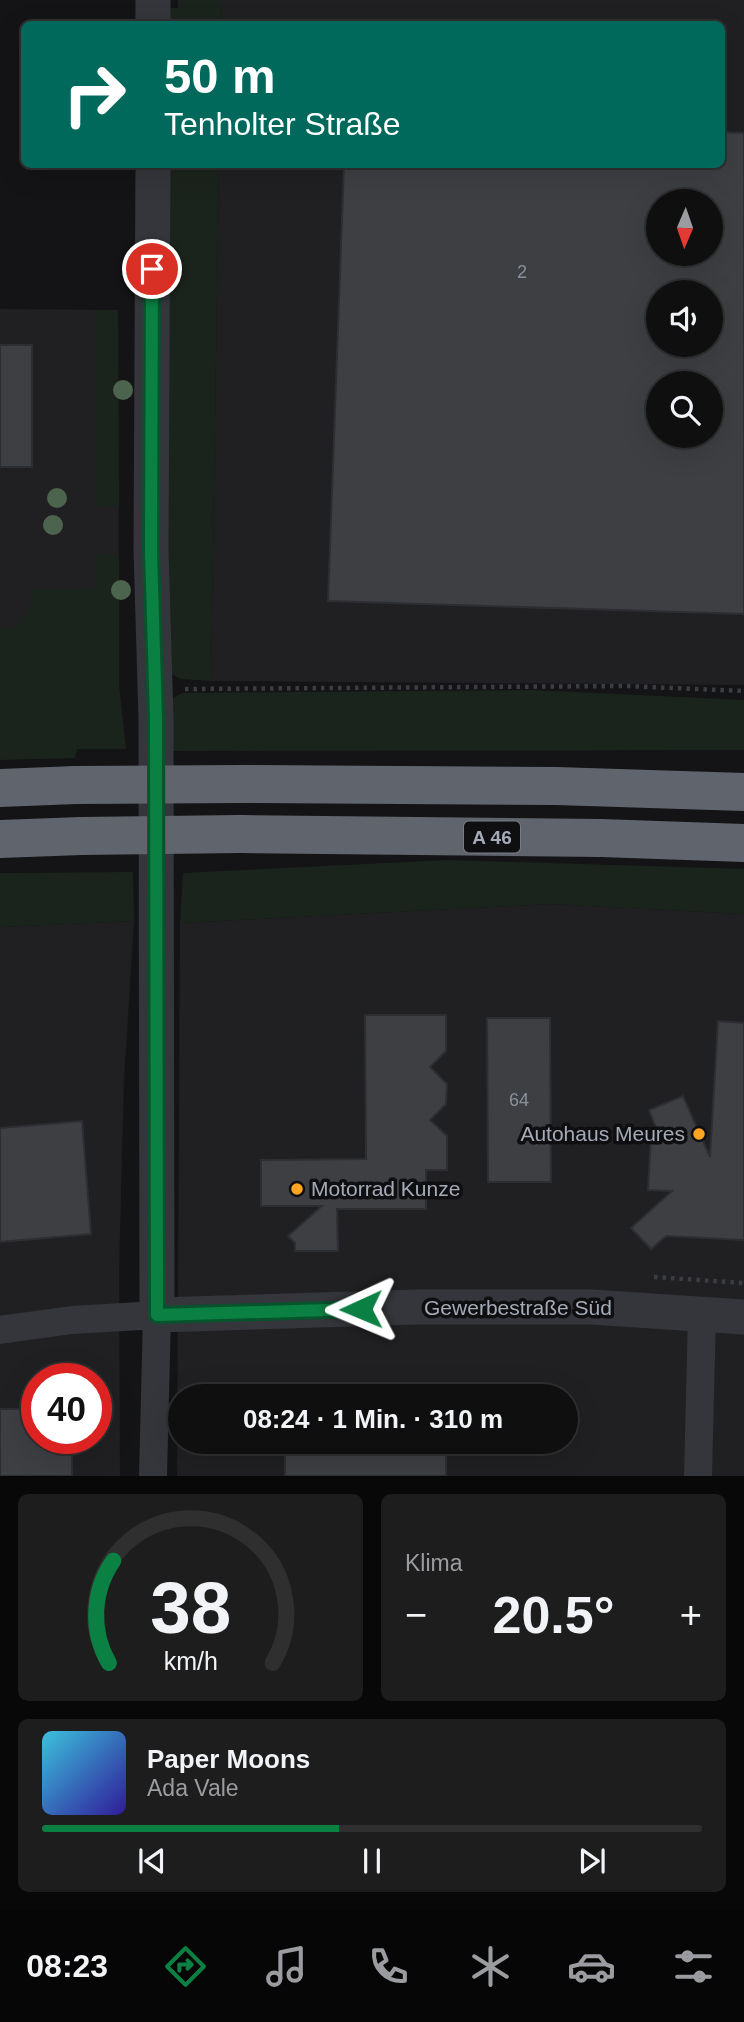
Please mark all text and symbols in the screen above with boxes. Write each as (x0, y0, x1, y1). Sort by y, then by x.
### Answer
icon: right (49, 49, 140, 140)
text: 50 m (164, 49, 276, 103)
text: Tenholter Straße (164, 106, 401, 142)
north arrow (646, 189, 723, 266)
map controls (646, 189, 723, 448)
pin (122, 239, 182, 299)
icon: arrive (133, 250, 171, 288)
house number: 2 (517, 262, 527, 282)
button: sound (646, 280, 723, 357)
button: search (646, 371, 723, 448)
road number: A 46 (464, 822, 520, 852)
house number: 64 (509, 1090, 529, 1110)
place label: Autohaus Meures (520, 1122, 685, 1145)
marker: Autohaus Meures (691, 1126, 707, 1142)
place label: Motorrad Kunze (311, 1177, 460, 1200)
marker: Motorrad Kunze (289, 1181, 305, 1197)
position arrow (324, 1272, 398, 1346)
street label: Gewerbestraße Süd (424, 1296, 612, 1319)
speed limit sign: 40 (21, 1363, 112, 1454)
text: 08:24 · 1 Min. · 310 m (243, 1404, 503, 1434)
text: Klima (405, 1550, 463, 1576)
text: 38 (150, 1568, 231, 1649)
text: 20.5° (492, 1586, 615, 1644)
text: − (405, 1594, 427, 1636)
text: + (680, 1594, 702, 1636)
text: km/h (163, 1647, 218, 1675)
text: Paper Moons (147, 1744, 310, 1774)
text: Ada Vale (147, 1775, 239, 1801)
icon: previous (133, 1842, 171, 1880)
icon: pause (353, 1842, 391, 1880)
icon: next (573, 1842, 611, 1880)
icon: directions (161, 1942, 210, 1991)
icon: music (262, 1942, 311, 1991)
icon: phone (364, 1942, 413, 1991)
icon: climate (466, 1942, 515, 1991)
icon: car (567, 1942, 616, 1991)
icon: filters (669, 1942, 718, 1991)
text: 08:23 (26, 1948, 108, 1984)

